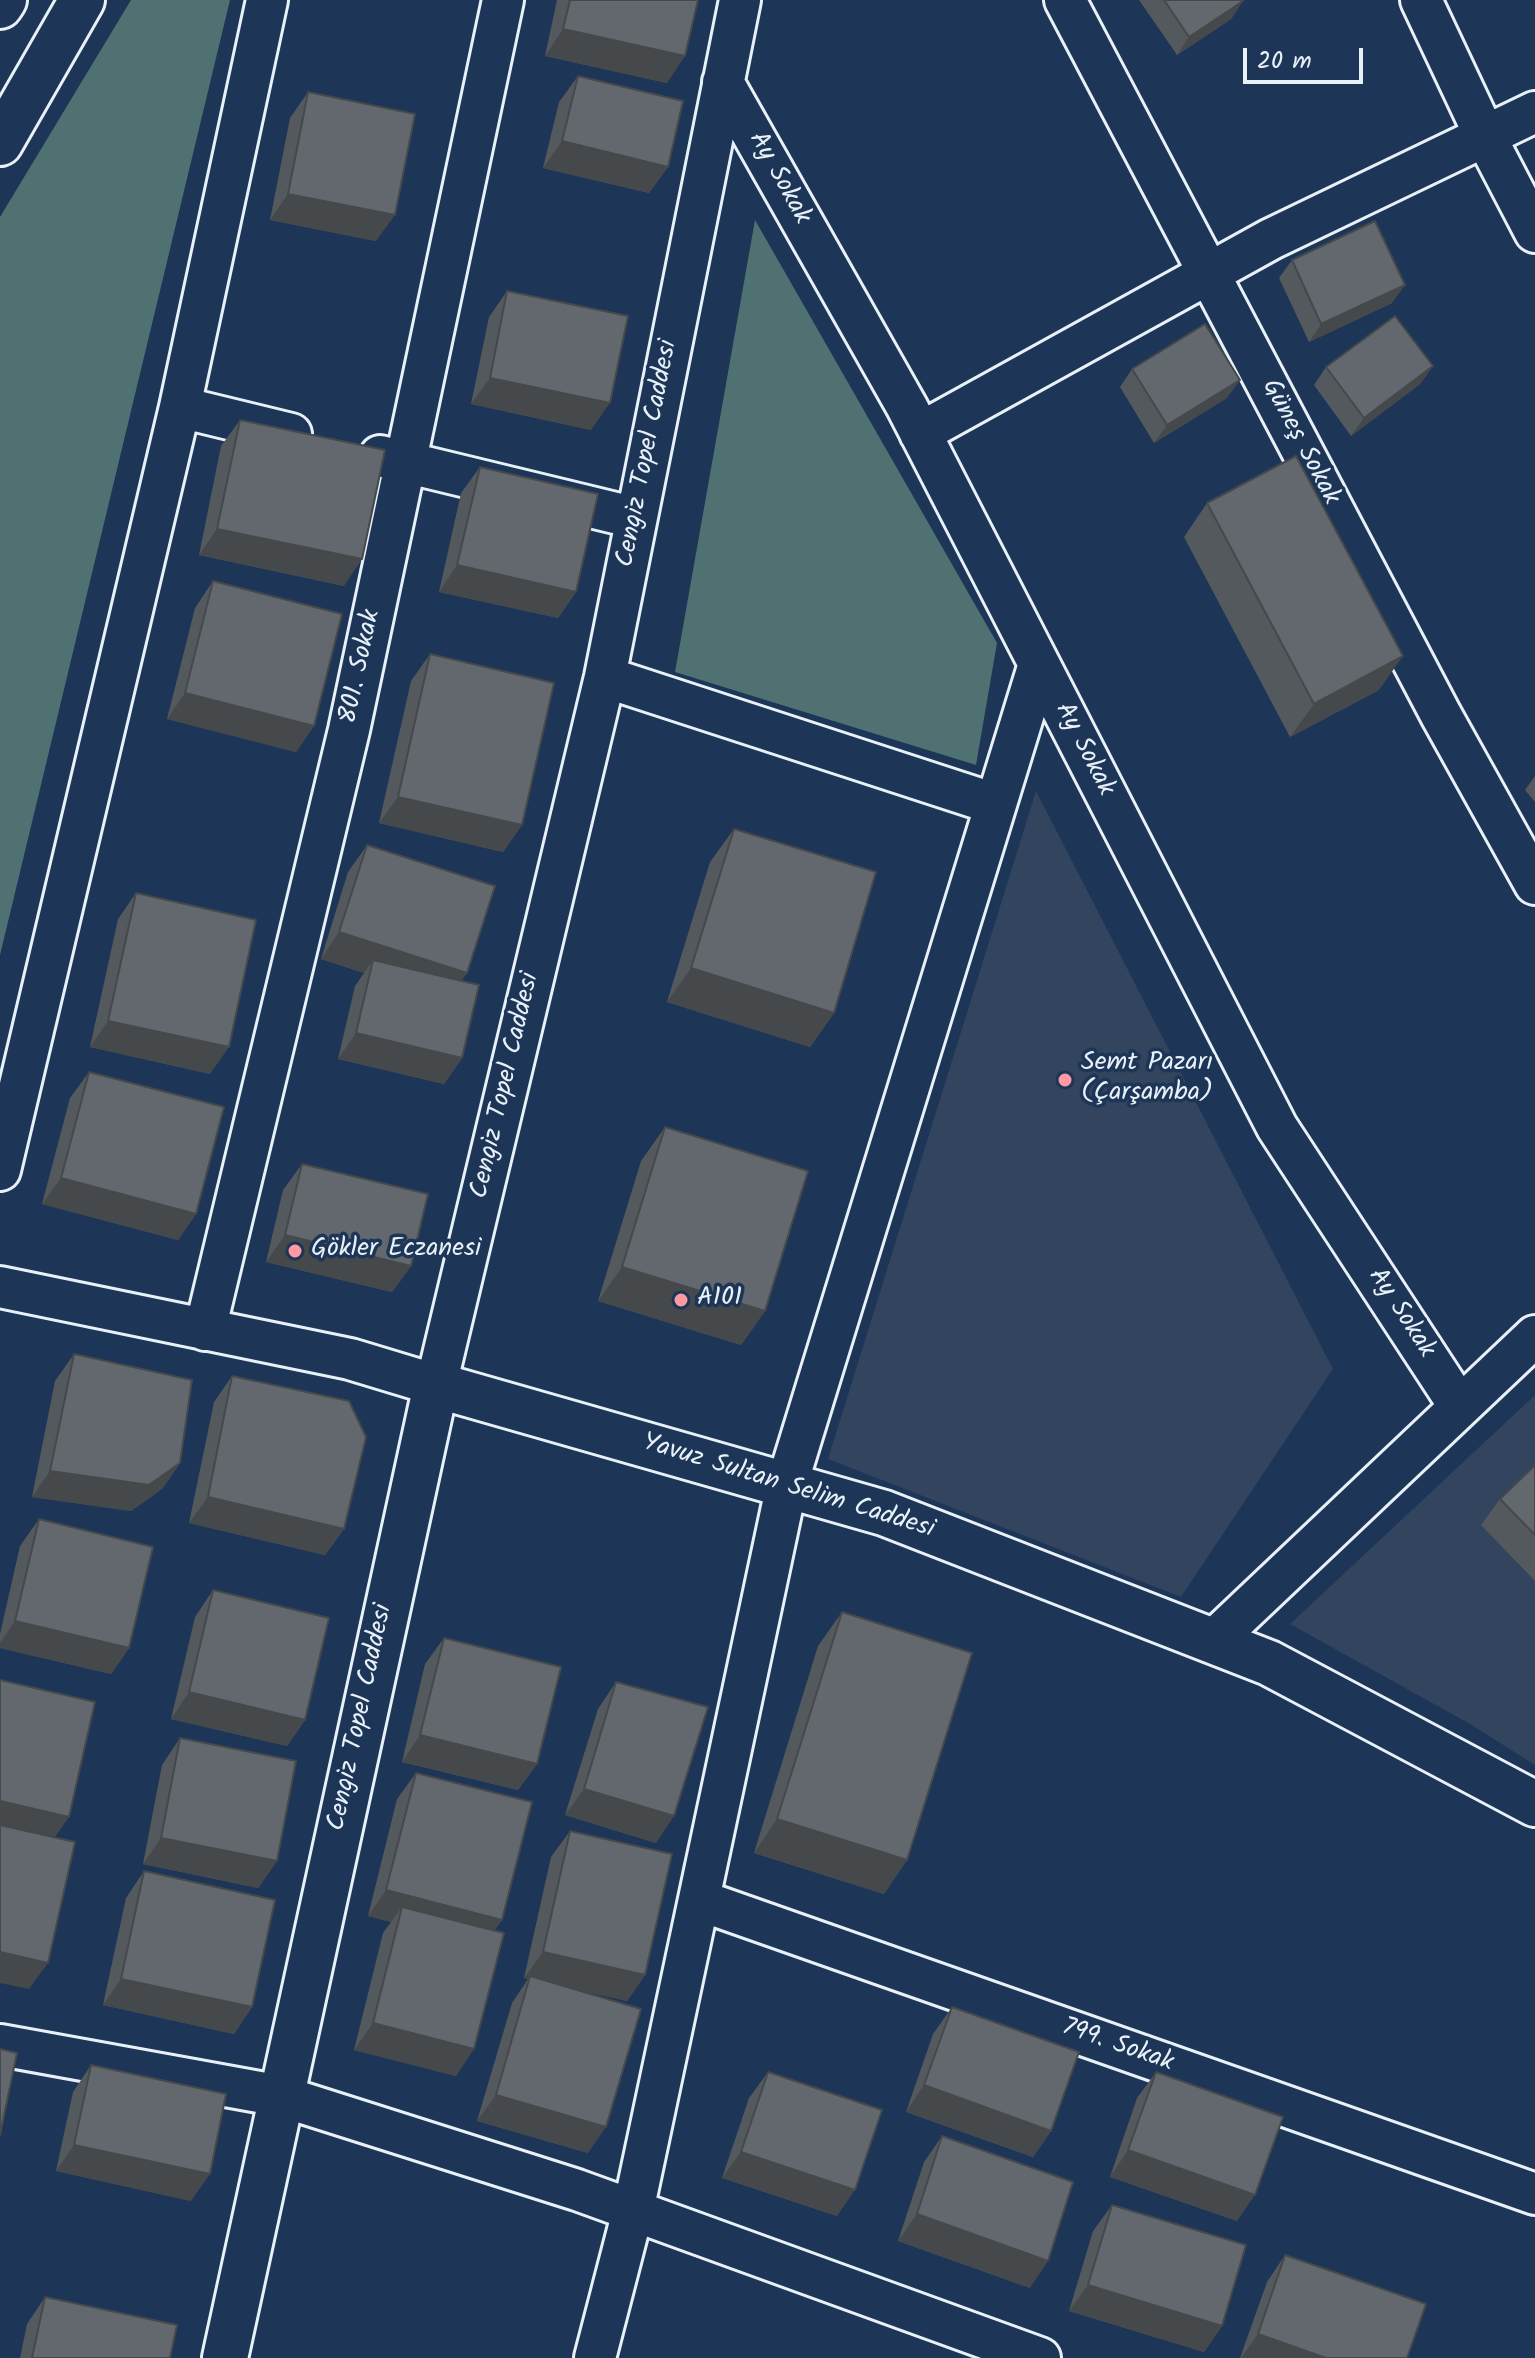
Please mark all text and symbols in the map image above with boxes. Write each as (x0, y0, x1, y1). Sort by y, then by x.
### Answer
scale bar (1247, 32, 1367, 82)
text: 20 m (1257, 42, 1312, 81)
street label: Ay Sokak (740, 127, 816, 231)
street label: Cengiz Topel Caddesi (612, 338, 686, 570)
street label: Güneş Sokak (1253, 375, 1345, 511)
street label: 801. Sokak (335, 607, 389, 727)
street label: Ay Sokak (1046, 698, 1120, 802)
street label: Cengiz Topel Caddesi (466, 970, 548, 1202)
place label: Semt Pazarı (Çarşamba) (1081, 1049, 1213, 1110)
marker: Semt Pazarı (Çarşamba) (1056, 1071, 1074, 1089)
place label: Gökler Eczanesi (311, 1235, 481, 1267)
marker: Gökler Eczanesi (286, 1242, 304, 1260)
street label: Ay Sokak (1360, 1263, 1440, 1365)
place label: A101 (697, 1284, 742, 1316)
marker: A101 (672, 1291, 690, 1309)
street label: Yavuz Sultan Selim Caddesi (638, 1429, 938, 1547)
street label: Cengiz Topel Caddesi (323, 1602, 401, 1834)
street label: 799. Sokak (1057, 2013, 1177, 2081)

